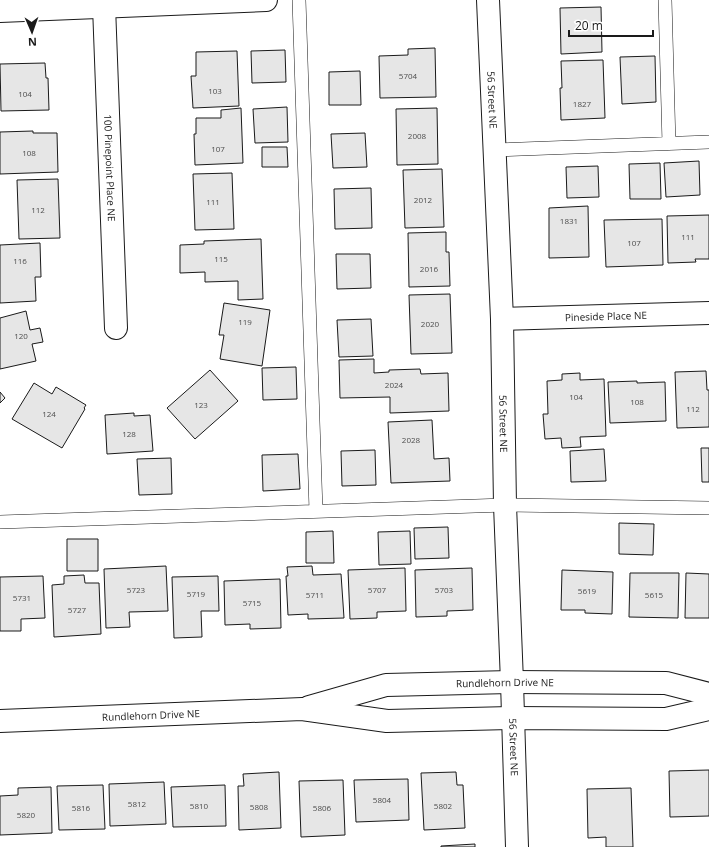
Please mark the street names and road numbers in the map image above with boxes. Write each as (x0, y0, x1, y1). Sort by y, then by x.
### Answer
street label: 56 Street NE (484, 71, 501, 129)
street label: 100 Pinepoint Place NE (101, 114, 119, 222)
street label: Pineside Place NE (565, 308, 647, 324)
street label: 56 Street NE (496, 395, 511, 453)
street label: Rundlehorn Drive NE (456, 675, 554, 690)
street label: Rundlehorn Drive NE (102, 706, 200, 724)
street label: 56 Street NE (506, 718, 522, 776)

